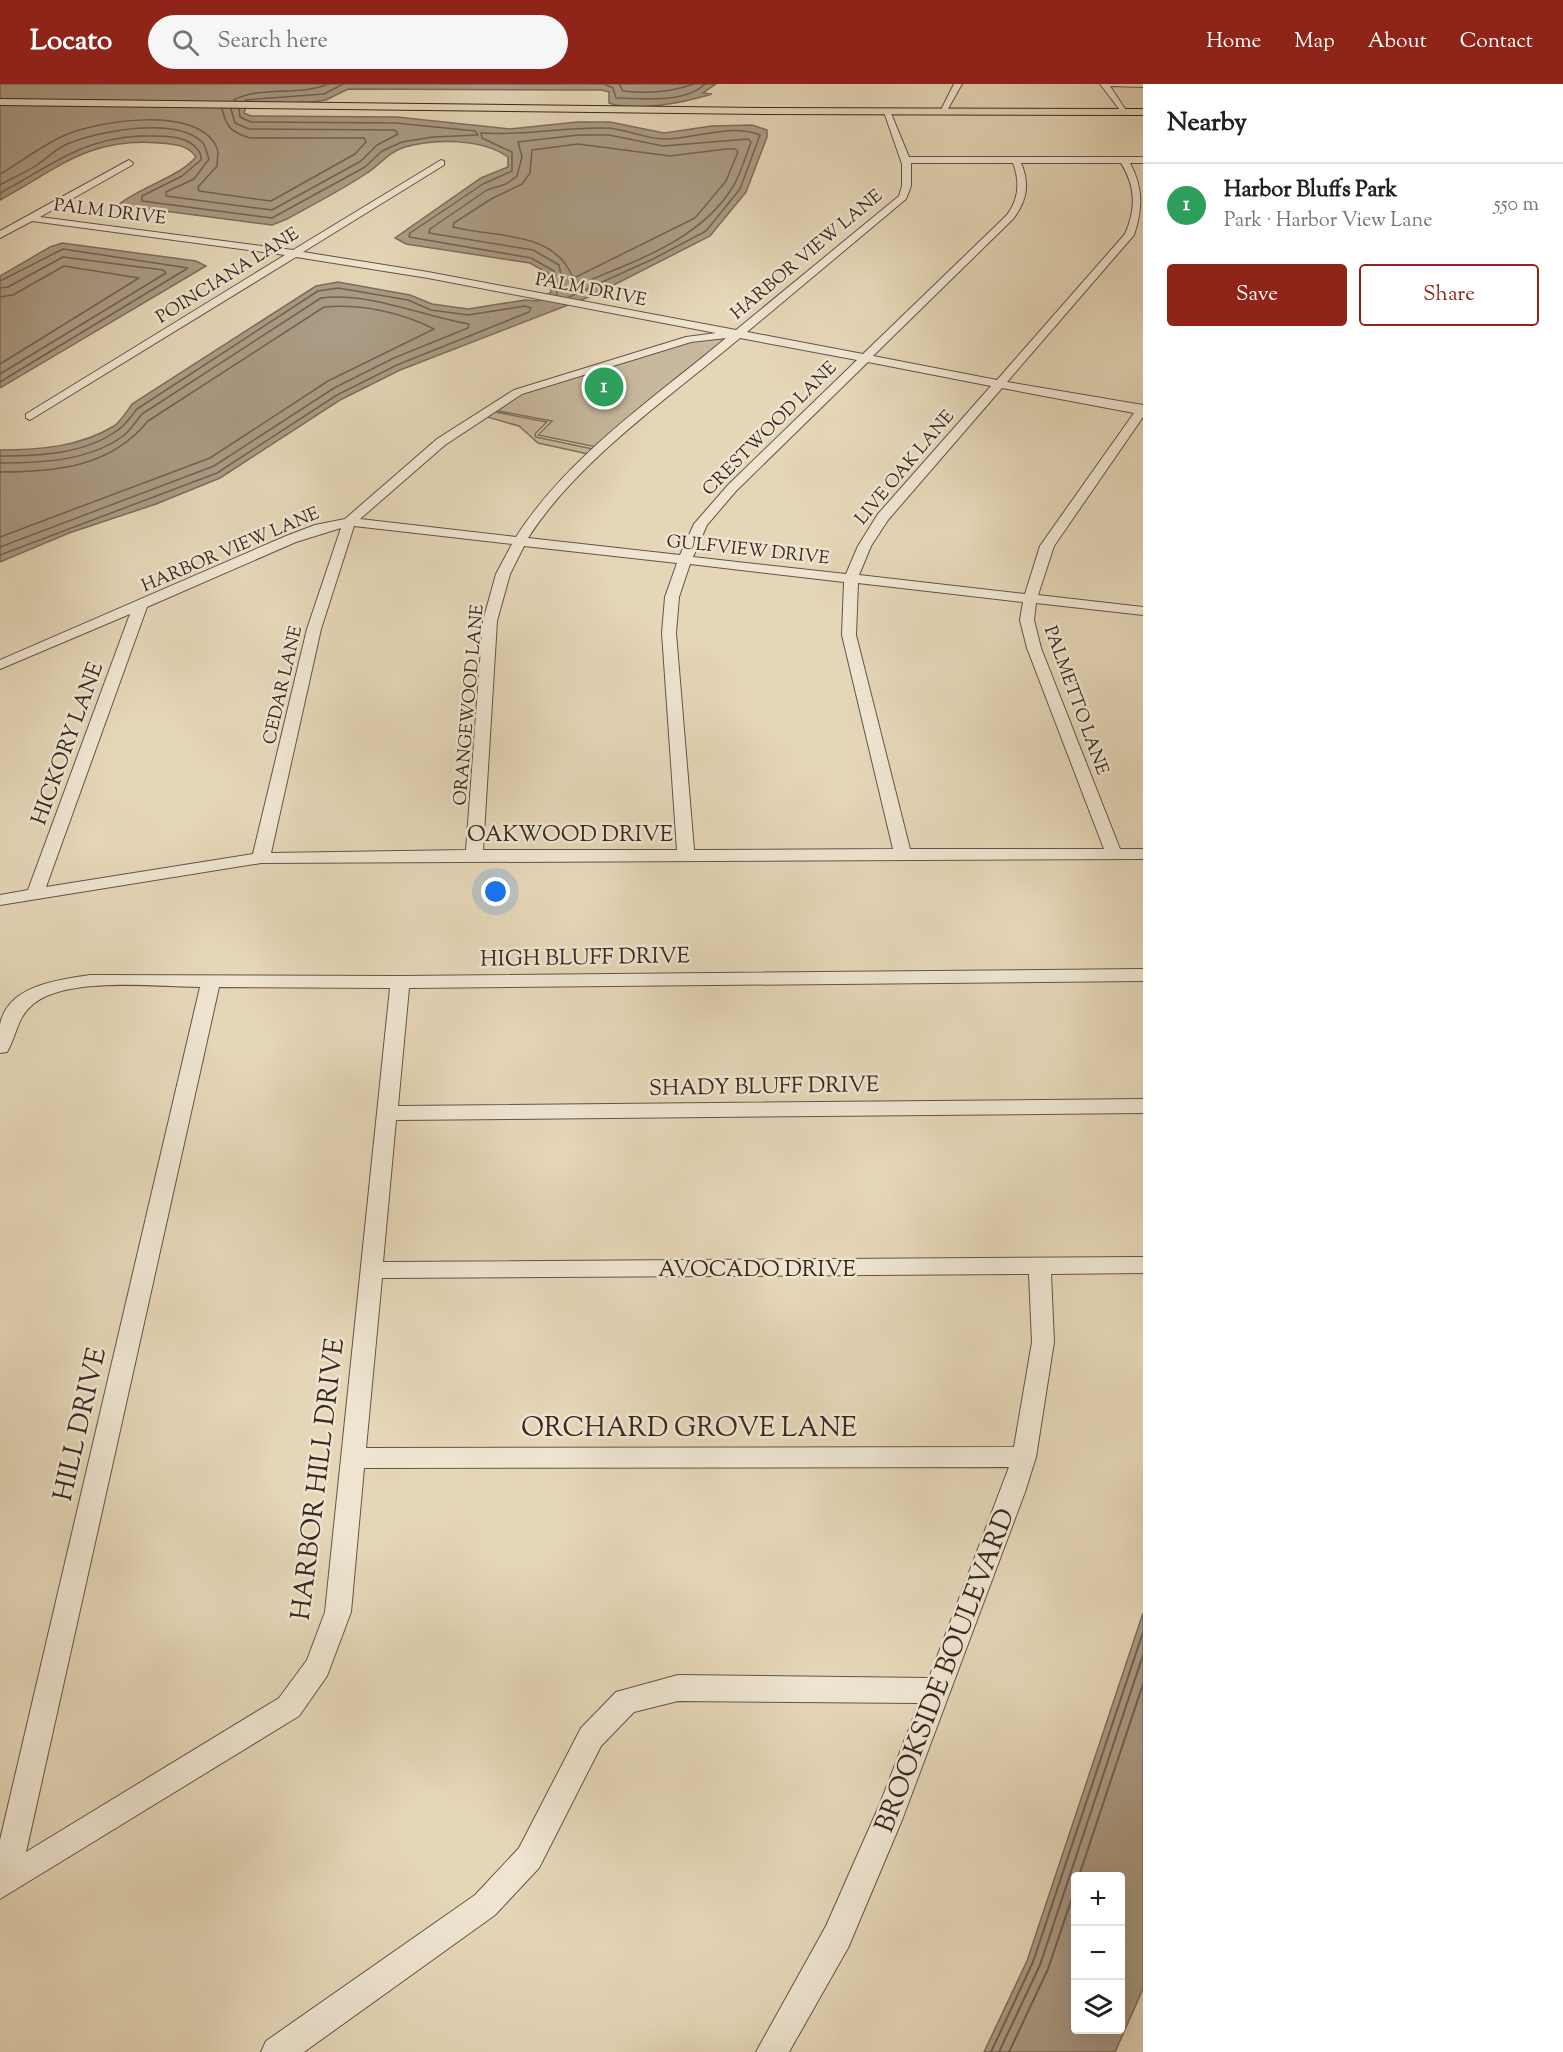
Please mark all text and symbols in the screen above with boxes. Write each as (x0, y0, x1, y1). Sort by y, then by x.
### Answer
search box (148, 15, 568, 69)
text: Locato (30, 22, 112, 62)
icon: search (169, 26, 202, 59)
text: Search here (217, 26, 328, 58)
text: Home (1206, 27, 1261, 57)
text: Map (1294, 27, 1335, 57)
text: About (1368, 27, 1427, 57)
text: Contact (1460, 27, 1533, 57)
text: Nearby (1167, 105, 1247, 142)
text: Harbor Bluffs Park (1224, 175, 1397, 207)
street label: HARBOR VIEW LANE (726, 184, 889, 327)
text: 1 (1183, 191, 1190, 220)
text: 550 m (1494, 191, 1539, 220)
street label: PALM DRIVE (52, 193, 167, 233)
text: Park · Harbor View Lane (1224, 207, 1433, 236)
street label: POINCIANA LANE (152, 222, 305, 331)
button: Save (1167, 264, 1347, 326)
button: Share (1359, 264, 1539, 326)
street label: PALM DRIVE (533, 267, 649, 315)
street label: CRESTWOOD LANE (697, 356, 844, 503)
pin: 1 (584, 364, 624, 410)
street label: LIVE OAK LANE (850, 405, 961, 531)
street label: HARBOR VIEW LANE (138, 502, 324, 600)
street label: GULFVIEW DRIVE (665, 529, 831, 572)
street label: ORANGEWOOD LANE (448, 603, 492, 807)
street label: PALMETTO LANE (1036, 623, 1114, 779)
street label: CEDAR LANE (258, 624, 310, 747)
street label: HICKORY LANE (24, 658, 113, 830)
street label: OAKWOOD DRIVE (467, 820, 673, 852)
your location (481, 877, 510, 906)
street label: HIGH BLUFF DRIVE (480, 941, 690, 977)
street label: SHADY BLUFF DRIVE (649, 1070, 880, 1106)
street label: AVOCADO DRIVE (658, 1255, 856, 1287)
street label: HARBOR HILL DRIVE (283, 1336, 356, 1623)
street label: HILL DRIVE (45, 1344, 118, 1505)
street label: ORCHARD GROVE LANE (521, 1410, 857, 1449)
street label: BROOKSIDE BOULEVARD (866, 1503, 1026, 1839)
map controls (1071, 1872, 1125, 2034)
button: + (1071, 1872, 1125, 1926)
button: − (1071, 1926, 1125, 1980)
button: layers (1071, 1980, 1125, 2034)

